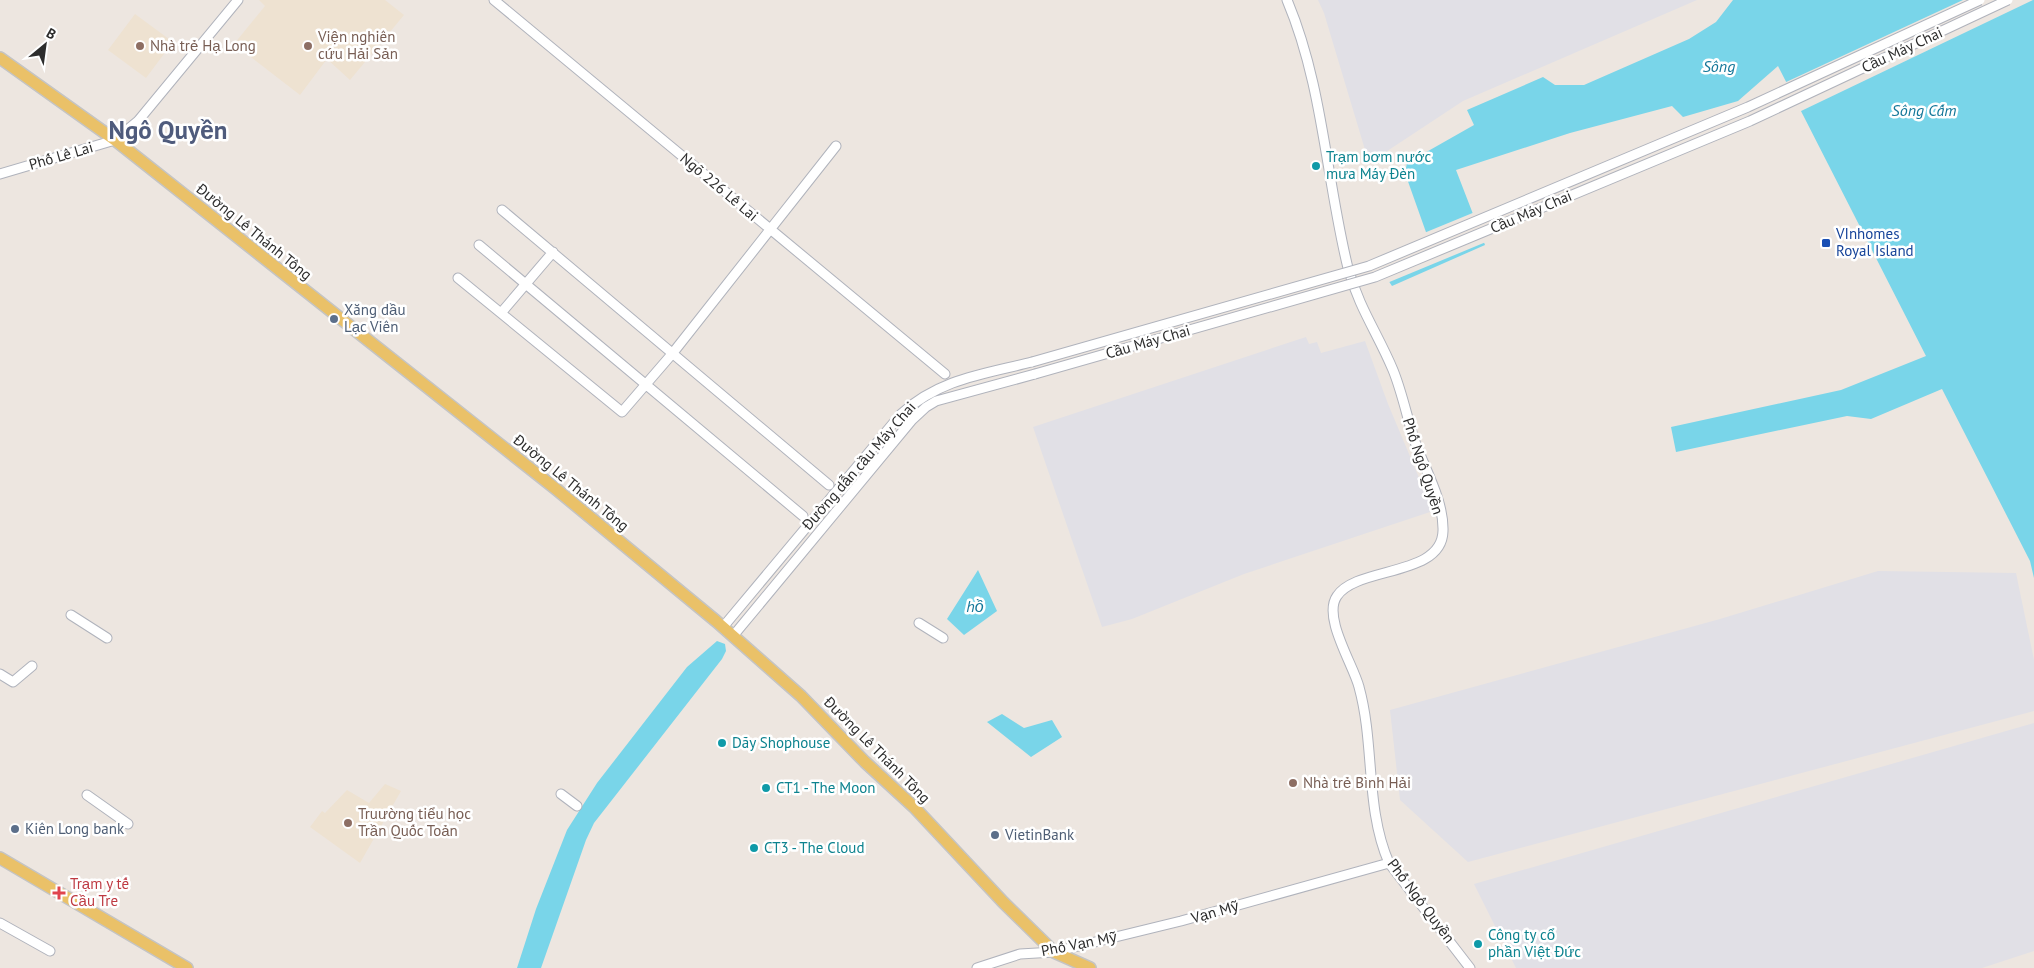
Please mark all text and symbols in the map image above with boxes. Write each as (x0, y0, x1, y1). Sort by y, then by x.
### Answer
north arrow (20, 20, 70, 70)
street label: Cầu Máy Chai (1858, 23, 1945, 77)
text: B (43, 24, 59, 44)
place label: Viện nghiên cứu Hải Sản (317, 27, 398, 63)
place label: Nhà trẻ Hạ Long (150, 36, 256, 55)
marker: Nhà trẻ Hạ Long (134, 40, 146, 52)
marker: Viện nghiên cứu Hải Sản (302, 40, 314, 52)
water label: Sông (1703, 56, 1735, 76)
water label: Sông Cấm (1892, 100, 1956, 120)
district label: Ngô Quyền (109, 114, 227, 146)
street label: Phố Lê Lai (26, 137, 95, 174)
place label: Trạm bơm nước mưa Máy Đèn (1326, 147, 1432, 183)
street label: Ngõ 226 Lê Lai (676, 148, 762, 225)
marker: Trạm bơm nước mưa Máy Đèn (1310, 160, 1322, 172)
street label: Đường Lê Thánh Tông (192, 179, 316, 284)
street label: Cầu Máy Chai (1487, 186, 1575, 237)
place label: VInhomes Royal Island (1835, 224, 1914, 260)
marker: VInhomes Royal Island (1820, 237, 1832, 249)
place label: Xăng dầu Lạc Viên (344, 300, 405, 336)
marker: Xăng dầu Lạc Viên (328, 313, 340, 325)
street label: Cầu Máy Chai (1103, 320, 1192, 363)
street label: Đường dẫn cầu Máy Chai (797, 398, 920, 534)
street label: Phố Ngô Quyền (1399, 415, 1448, 517)
street label: Đường Lê Thánh Tông (509, 430, 633, 535)
water label: hồ (966, 596, 984, 616)
street label: Đường Lê Thánh Tông (819, 692, 935, 807)
place label: Dãy Shophouse (732, 733, 830, 752)
marker: Dãy Shophouse (716, 737, 728, 749)
place label: Nhà trẻ Bình Hải (1303, 773, 1411, 792)
marker: Nhà trẻ Bình Hải (1287, 777, 1299, 789)
place label: CT1 - The Moon (776, 778, 876, 797)
marker: CT1 - The Moon (760, 782, 772, 794)
place label: Truường tiểu học Trần Quốc Toản (358, 804, 471, 840)
marker: Truường tiểu học Trần Quốc Toản (342, 817, 354, 829)
place label: Kiên Long bank (25, 819, 125, 838)
marker: Kiên Long bank (9, 823, 21, 835)
place label: VietinBank (1004, 825, 1075, 844)
marker: VietinBank (989, 829, 1001, 841)
place label: CT3 - The Cloud (764, 838, 865, 857)
marker: CT3 - The Cloud (748, 842, 760, 854)
street label: Phố Ngô Quyền (1384, 855, 1459, 947)
place label: Trạm y tế Cầu Tre (70, 874, 129, 910)
marker: Trạm y tế Cầu Tre (52, 886, 66, 900)
street label: Vạn Mỹ (1188, 896, 1241, 928)
place label: Công ty cổ phần Việt Đức (1488, 925, 1581, 961)
street label: Phố Vạn Mỹ (1039, 927, 1119, 960)
marker: Công ty cổ phần Việt Đức (1472, 938, 1484, 950)

